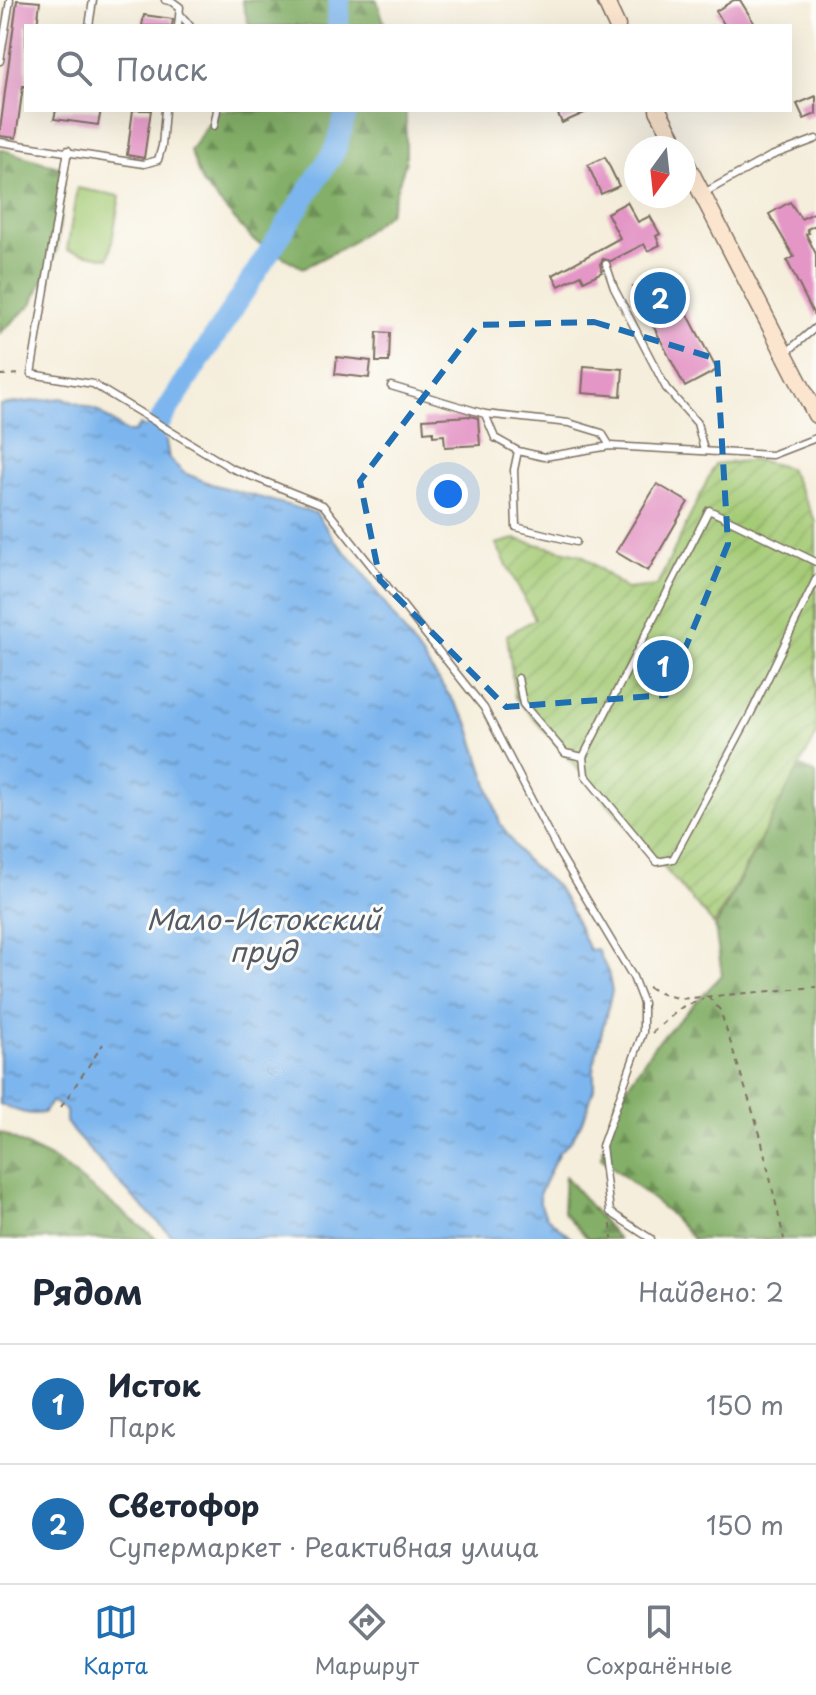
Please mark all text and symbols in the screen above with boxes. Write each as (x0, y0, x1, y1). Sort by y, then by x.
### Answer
search box (24, 24, 792, 112)
icon: search (52, 46, 96, 90)
text: Поиск (116, 46, 207, 91)
north arrow (624, 136, 696, 208)
pin: 2 (634, 268, 686, 328)
your location (428, 474, 468, 514)
pin: 1 (637, 636, 689, 696)
water label: Мало-Истокский пруд (146, 897, 383, 972)
text: Рядом (32, 1265, 143, 1317)
text: Найдено: 2 (638, 1272, 784, 1311)
text: Исток (108, 1362, 200, 1407)
text: 1 (52, 1385, 64, 1424)
text: 150 m (706, 1385, 784, 1424)
text: Парк (108, 1407, 175, 1446)
text: Светофор (108, 1482, 260, 1527)
text: 2 (49, 1505, 67, 1544)
text: 150 m (706, 1505, 784, 1544)
text: Супермаркет · Реактивная улица (108, 1527, 538, 1566)
tab: Карта (83, 1600, 148, 1681)
tab: Маршрут (315, 1600, 419, 1681)
tab: Сохранённые (586, 1600, 733, 1681)

